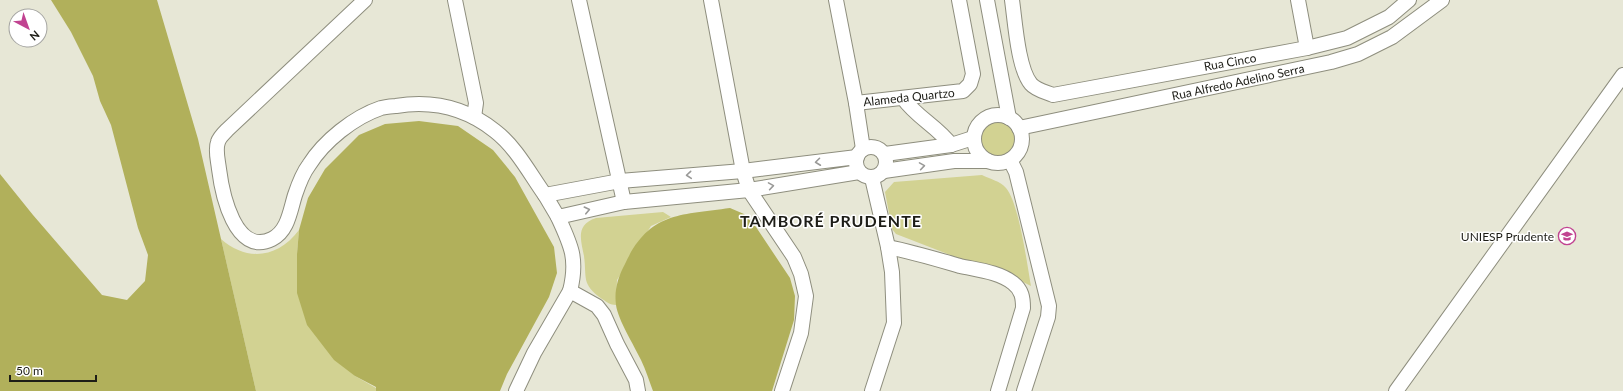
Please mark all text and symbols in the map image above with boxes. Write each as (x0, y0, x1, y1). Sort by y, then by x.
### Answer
north arrow (8, 8, 48, 48)
text: N (27, 28, 42, 44)
street label: Rua Cinco (1203, 50, 1258, 74)
street label: Rua Alfredo Adelino Serra (1170, 61, 1306, 103)
street label: Alameda Quartzo (863, 85, 956, 109)
one-way arrow (815, 157, 821, 166)
one-way arrow (919, 162, 926, 171)
one-way arrow (686, 171, 692, 180)
one-way arrow (768, 182, 774, 191)
one-way arrow (584, 207, 590, 215)
district label: TAMBORÉ PRUDENTE (740, 211, 922, 230)
school or university icon: UNIESP Prudente (1557, 226, 1577, 246)
place label: UNIESP Prudente (1461, 229, 1554, 244)
scale bar (10, 357, 96, 383)
text: 50 m (16, 363, 43, 378)

